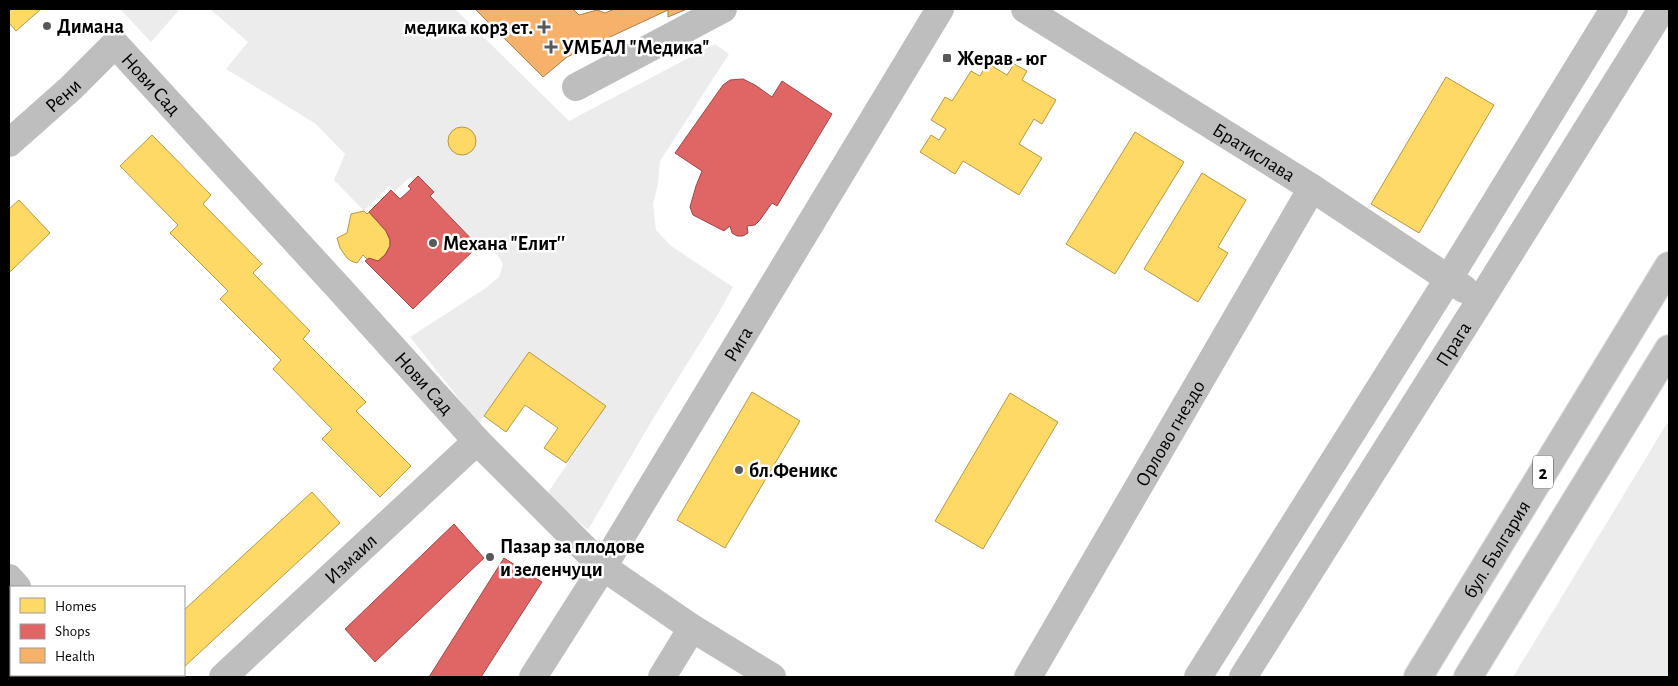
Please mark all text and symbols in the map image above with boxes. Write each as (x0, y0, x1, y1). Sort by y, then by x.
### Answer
place label: Димана (57, 17, 125, 37)
place label: медика кор3 ет. (404, 18, 533, 38)
marker: Димана (41, 20, 53, 32)
marker: медика кор3 ет. (537, 20, 551, 34)
place label: УМБАЛ "Медика" (562, 38, 709, 58)
marker: УМБАЛ "Медика" (544, 40, 558, 54)
street label: Нови Сад (117, 49, 184, 119)
place label: Жерав - юг (957, 49, 1047, 69)
marker: Жерав - юг (941, 52, 953, 64)
street label: Рени (42, 75, 85, 117)
street label: Братислава (1209, 120, 1298, 186)
place label: Механа "Елит'' (443, 234, 565, 254)
marker: Механа "Елит'' (427, 237, 439, 249)
street label: Прага (1433, 318, 1475, 370)
street label: Рига (720, 323, 757, 365)
street label: Нови Сад (391, 348, 457, 419)
street label: Орлово гнездо (1132, 377, 1209, 490)
road number: 2 (1533, 456, 1553, 488)
place label: бл.Феникс (749, 461, 838, 481)
marker: бл.Феникс (733, 464, 745, 476)
street label: бул. България (1460, 497, 1534, 602)
street label: Измаил (321, 530, 381, 588)
place label: Пазар за плодове и зеленчуци (500, 537, 645, 580)
marker: Пазар за плодове и зеленчуци (484, 551, 496, 563)
legend (10, 586, 185, 676)
text: Homes (55, 599, 97, 614)
text: Shops (55, 624, 90, 639)
text: Health (55, 649, 95, 664)

